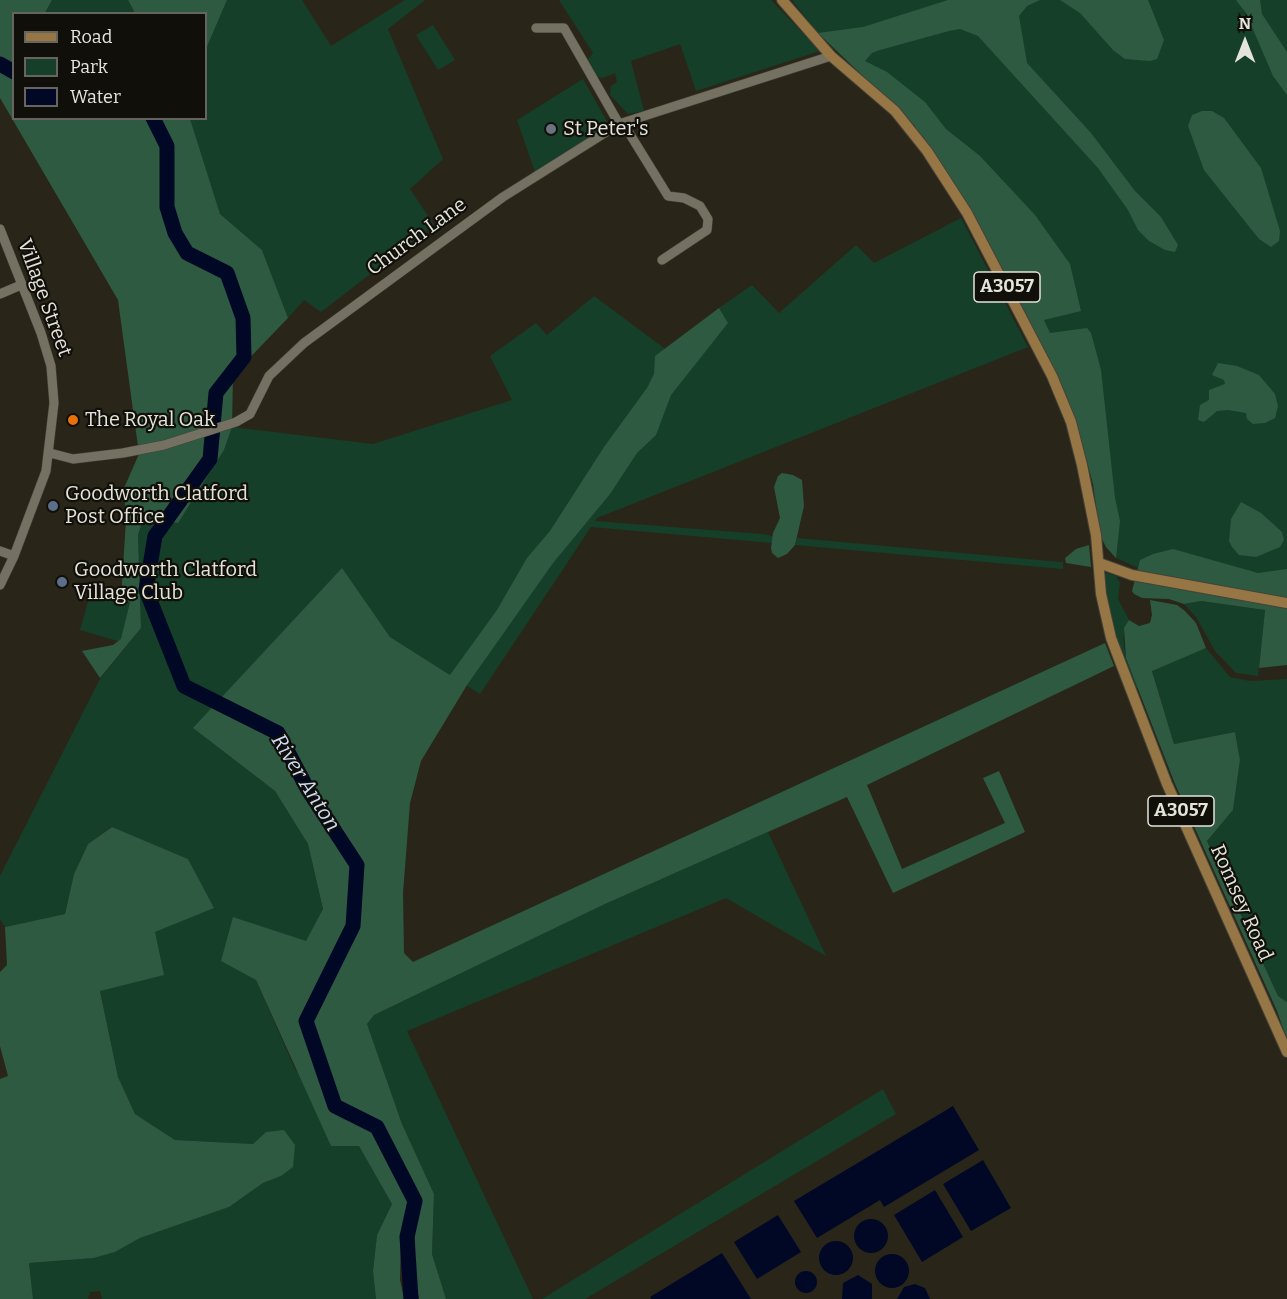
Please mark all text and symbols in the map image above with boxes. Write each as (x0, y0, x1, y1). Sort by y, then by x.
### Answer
legend (12, 12, 207, 120)
north arrow (1215, 12, 1275, 72)
text: N (1239, 14, 1251, 33)
text: Road (70, 26, 112, 48)
text: Park (70, 56, 108, 78)
text: Water (70, 86, 121, 108)
place label: St Peter's (563, 117, 648, 141)
marker: St Peter's (544, 122, 558, 136)
street label: Church Lane (363, 193, 471, 281)
street label: Village Street (12, 236, 76, 360)
road number: A3057 (974, 272, 1040, 302)
place label: The Royal Oak (85, 408, 215, 432)
marker: The Royal Oak (66, 413, 80, 427)
place label: Goodworth Clatford Post Office (65, 482, 248, 529)
marker: Goodworth Clatford Post Office (46, 499, 60, 513)
place label: Goodworth Clatford Village Club (74, 558, 257, 605)
marker: Goodworth Clatford Village Club (55, 575, 69, 589)
water label: River Anton (265, 730, 345, 836)
road number: A3057 (1148, 796, 1214, 826)
street label: Romsey Road (1205, 841, 1277, 965)

